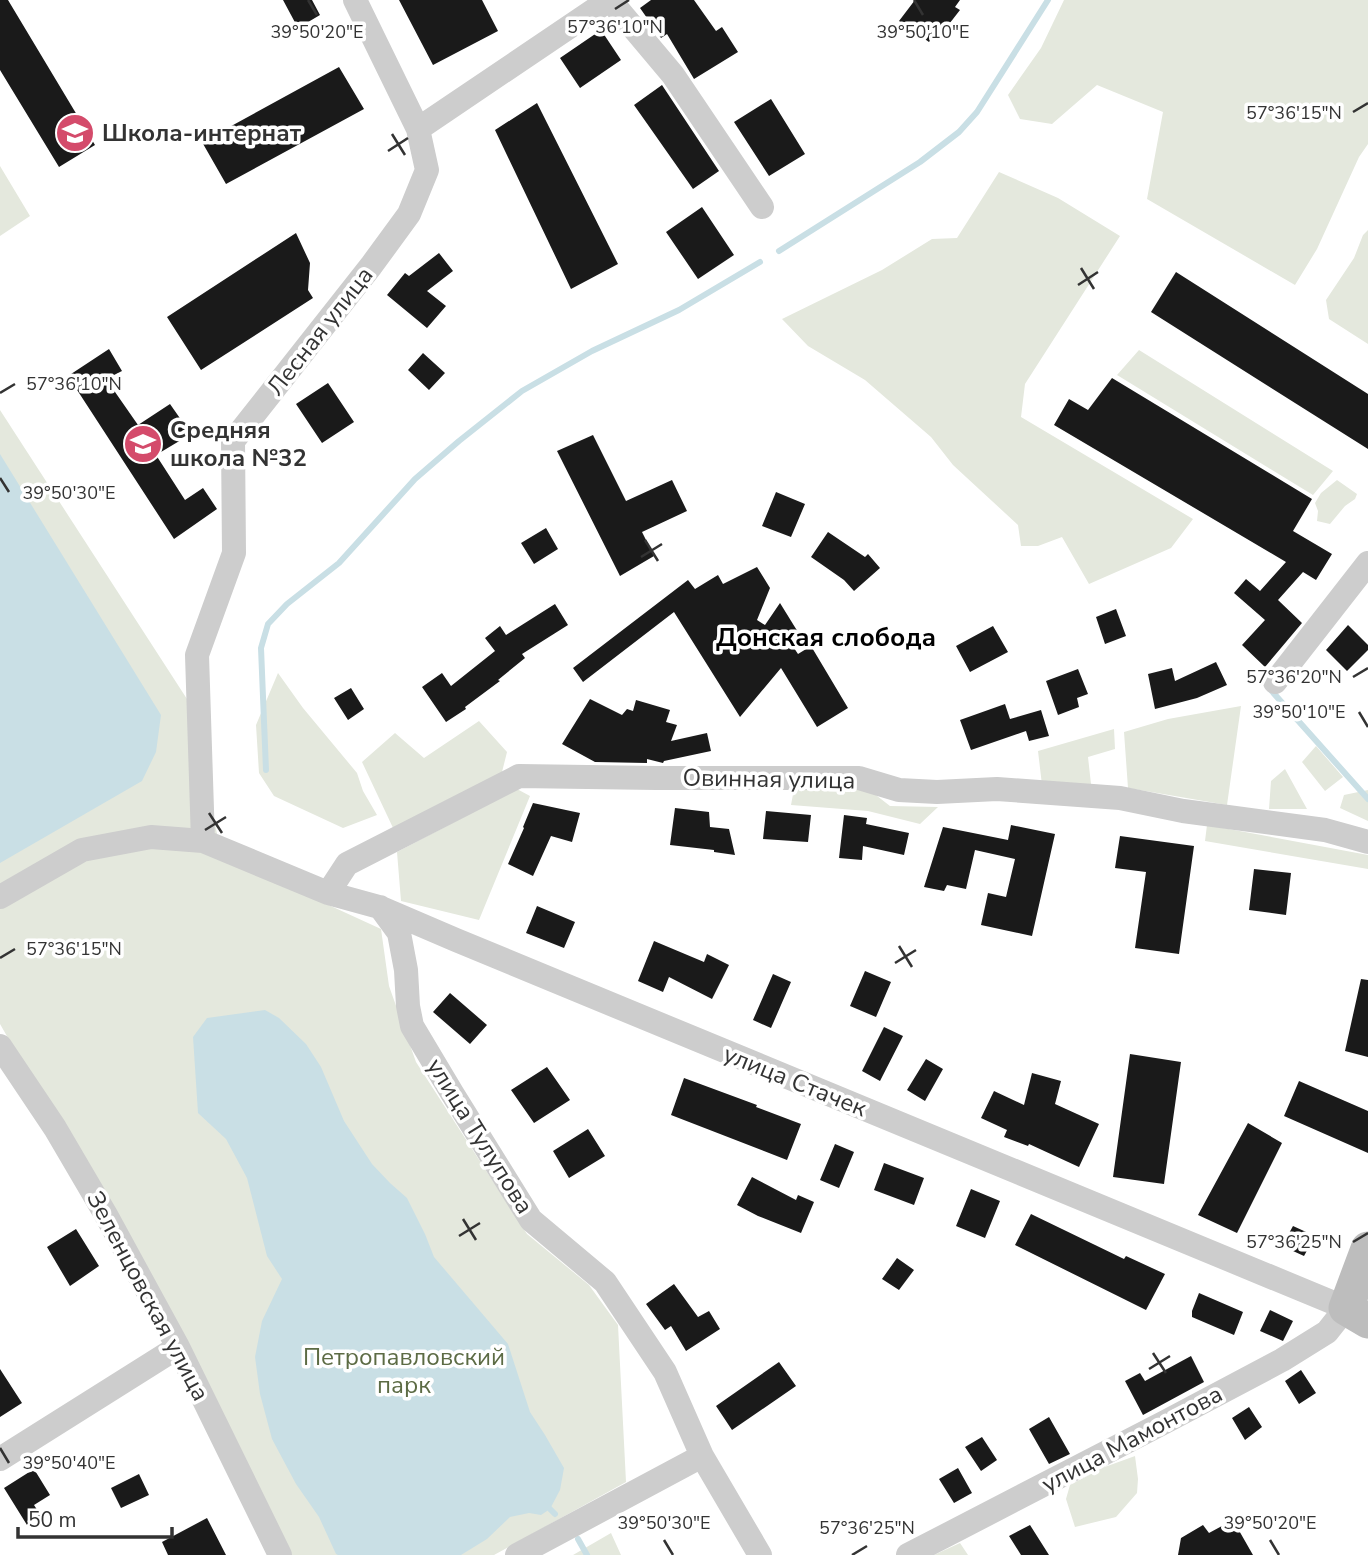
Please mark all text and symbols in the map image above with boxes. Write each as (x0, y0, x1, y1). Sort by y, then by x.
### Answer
text: 57°36'10"N (567, 15, 663, 39)
text: 39°50'20"E (271, 20, 364, 44)
text: 39°50'10"E (877, 20, 970, 44)
text: 57°36'15"N (1246, 101, 1342, 125)
school or university icon: Школа-интернат (54, 112, 96, 154)
place label: Школа-интернат (102, 117, 302, 149)
street label: Лесная улица (260, 260, 380, 402)
text: 57°36'10"N (26, 372, 122, 396)
place label: Средняя школа №32 (170, 414, 307, 474)
school or university icon: Средняя школа №32 (122, 423, 164, 465)
text: 39°50'30"E (23, 481, 116, 505)
district label: Донская слобода (716, 620, 936, 655)
text: 57°36'20"N (1246, 665, 1342, 689)
text: 39°50'10"E (1253, 700, 1346, 724)
street label: Овинная улица (682, 761, 856, 797)
text: 57°36'15"N (26, 937, 122, 961)
street label: улица Стачек (719, 1038, 872, 1124)
street label: улица Тулупова (419, 1052, 541, 1220)
street label: Зеленцовская улица (79, 1186, 217, 1406)
text: 57°36'25"N (1246, 1230, 1342, 1254)
park label: Петропавловский парк (303, 1341, 505, 1401)
street label: улица Мамонтова (1036, 1378, 1228, 1500)
text: 39°50'40"E (23, 1451, 116, 1475)
scale bar (18, 1496, 172, 1540)
text: 50 m (28, 1506, 77, 1534)
text: 39°50'30"E (618, 1511, 711, 1535)
text: 39°50'20"E (1224, 1511, 1317, 1535)
text: 57°36'25"N (819, 1516, 915, 1540)

